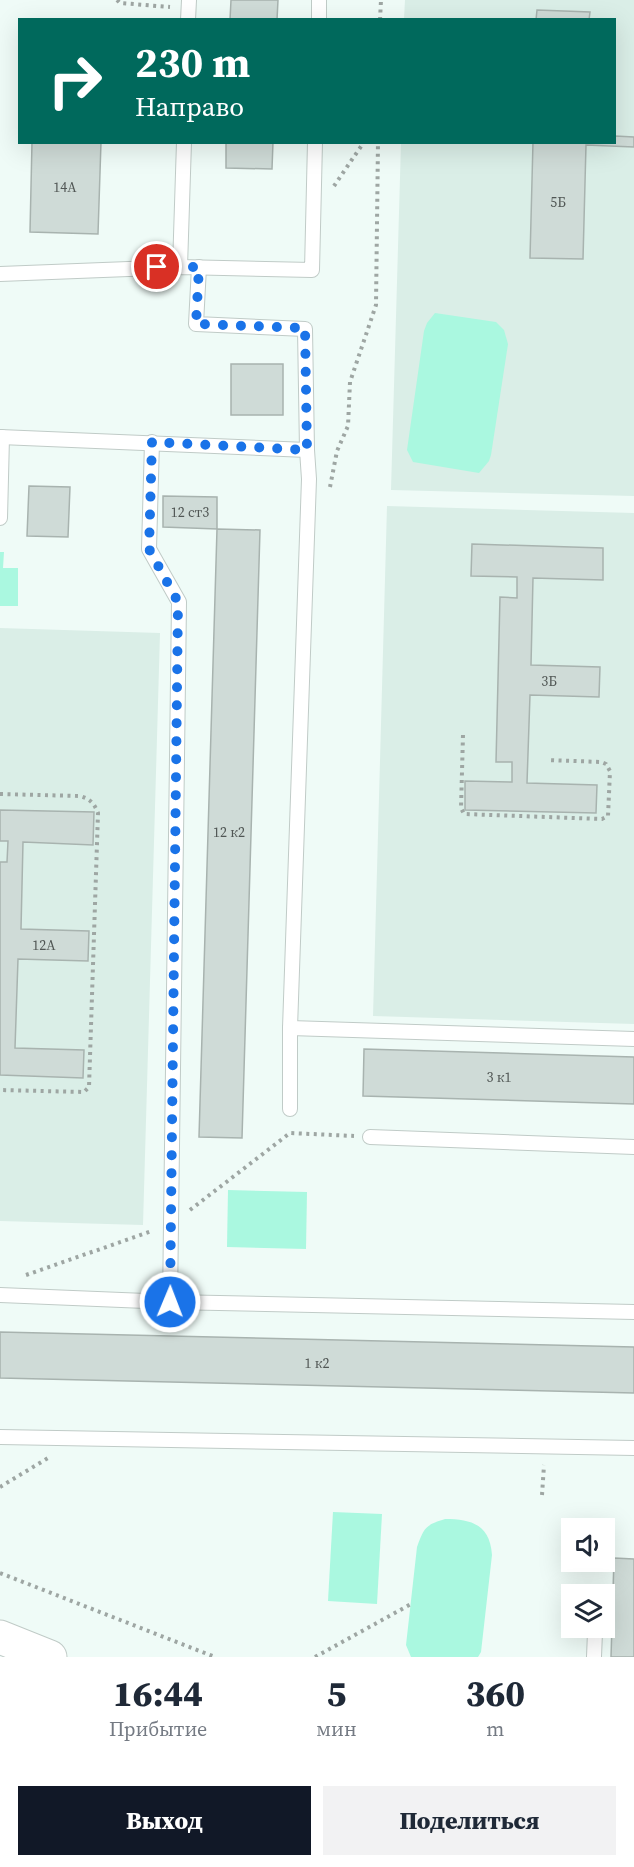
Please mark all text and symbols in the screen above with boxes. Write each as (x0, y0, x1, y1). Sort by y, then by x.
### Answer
text: 230 m (135, 33, 250, 91)
icon: right (36, 42, 114, 120)
text: Направо (135, 88, 244, 125)
house number: 14А (53, 177, 77, 197)
house number: 5Б (550, 192, 566, 212)
pin (131, 241, 182, 292)
icon: arrive (140, 250, 173, 283)
house number: 12 ст3 (171, 502, 209, 522)
house number: 3Б (541, 671, 557, 691)
house number: 12 к2 (213, 822, 245, 842)
house number: 12А (32, 935, 56, 955)
house number: 3 к1 (486, 1067, 512, 1087)
position arrow (138, 1270, 202, 1334)
house number: 1 к2 (304, 1353, 330, 1373)
map controls (561, 1518, 615, 1638)
button: sound (561, 1518, 615, 1572)
button: layers (561, 1584, 615, 1638)
text: 16:44 (113, 1669, 203, 1718)
text: 5 (327, 1669, 346, 1718)
text: 360 (466, 1669, 525, 1718)
text: Прибытие (109, 1715, 207, 1743)
text: мин (316, 1715, 357, 1743)
text: m (486, 1715, 504, 1743)
button: Выход (18, 1786, 311, 1855)
button: Поделиться (323, 1786, 616, 1855)

